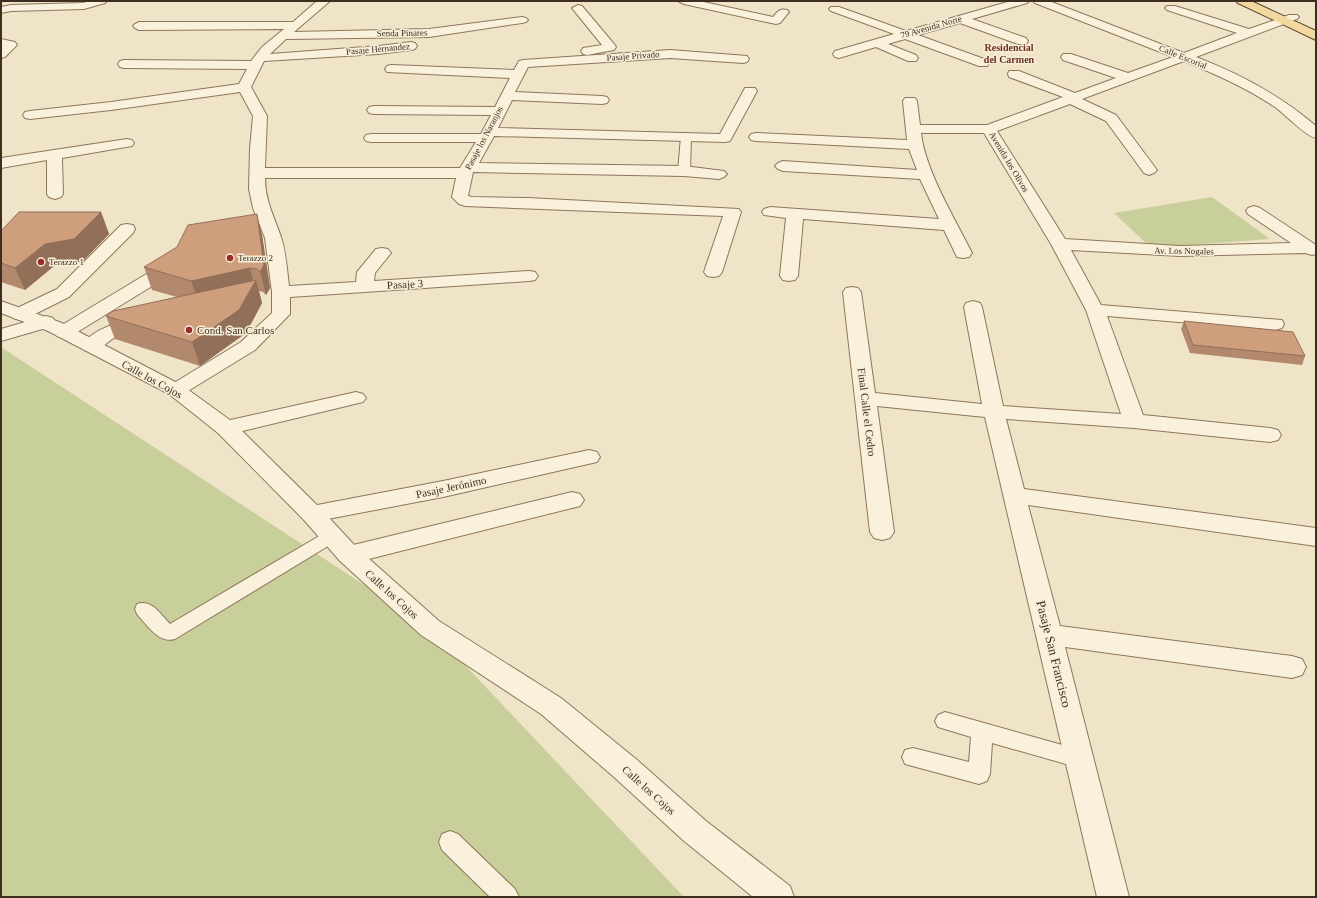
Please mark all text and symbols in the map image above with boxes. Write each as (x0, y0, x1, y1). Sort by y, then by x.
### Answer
street label: 79 Avenida Norte (899, 13, 963, 41)
street label: Senda Pinares (377, 28, 428, 38)
street label: Pasaje Hernandez (346, 41, 410, 57)
district label: Residencial del Carmen (984, 42, 1035, 65)
street label: Calle Escorial (1158, 43, 1209, 71)
street label: Pasaje Privado (606, 49, 660, 63)
street label: Pasaje los Naranjos (463, 104, 505, 171)
street label: Avenida los Olivos (987, 130, 1031, 194)
street label: Av. Los Nogales (1154, 245, 1214, 257)
marker: Terazzo 2 (225, 253, 235, 263)
place label: Terazzo 2 (238, 253, 273, 263)
marker: Terazzo 1 (36, 257, 46, 267)
place label: Terazzo 1 (49, 257, 84, 267)
street label: Pasaje 3 (387, 277, 424, 291)
place label: Cond. San Carlos (197, 324, 274, 336)
marker: Cond. San Carlos (184, 325, 194, 335)
street label: Calle los Cojos (120, 357, 184, 401)
street label: Final Calle el Cedro (856, 367, 878, 457)
street label: Pasaje Jerónimo (415, 474, 488, 500)
street label: Calle los Cojos (363, 567, 421, 621)
street label: Pasaje San Francisco (1033, 599, 1075, 709)
street label: Calle los Cojos (620, 763, 678, 817)

